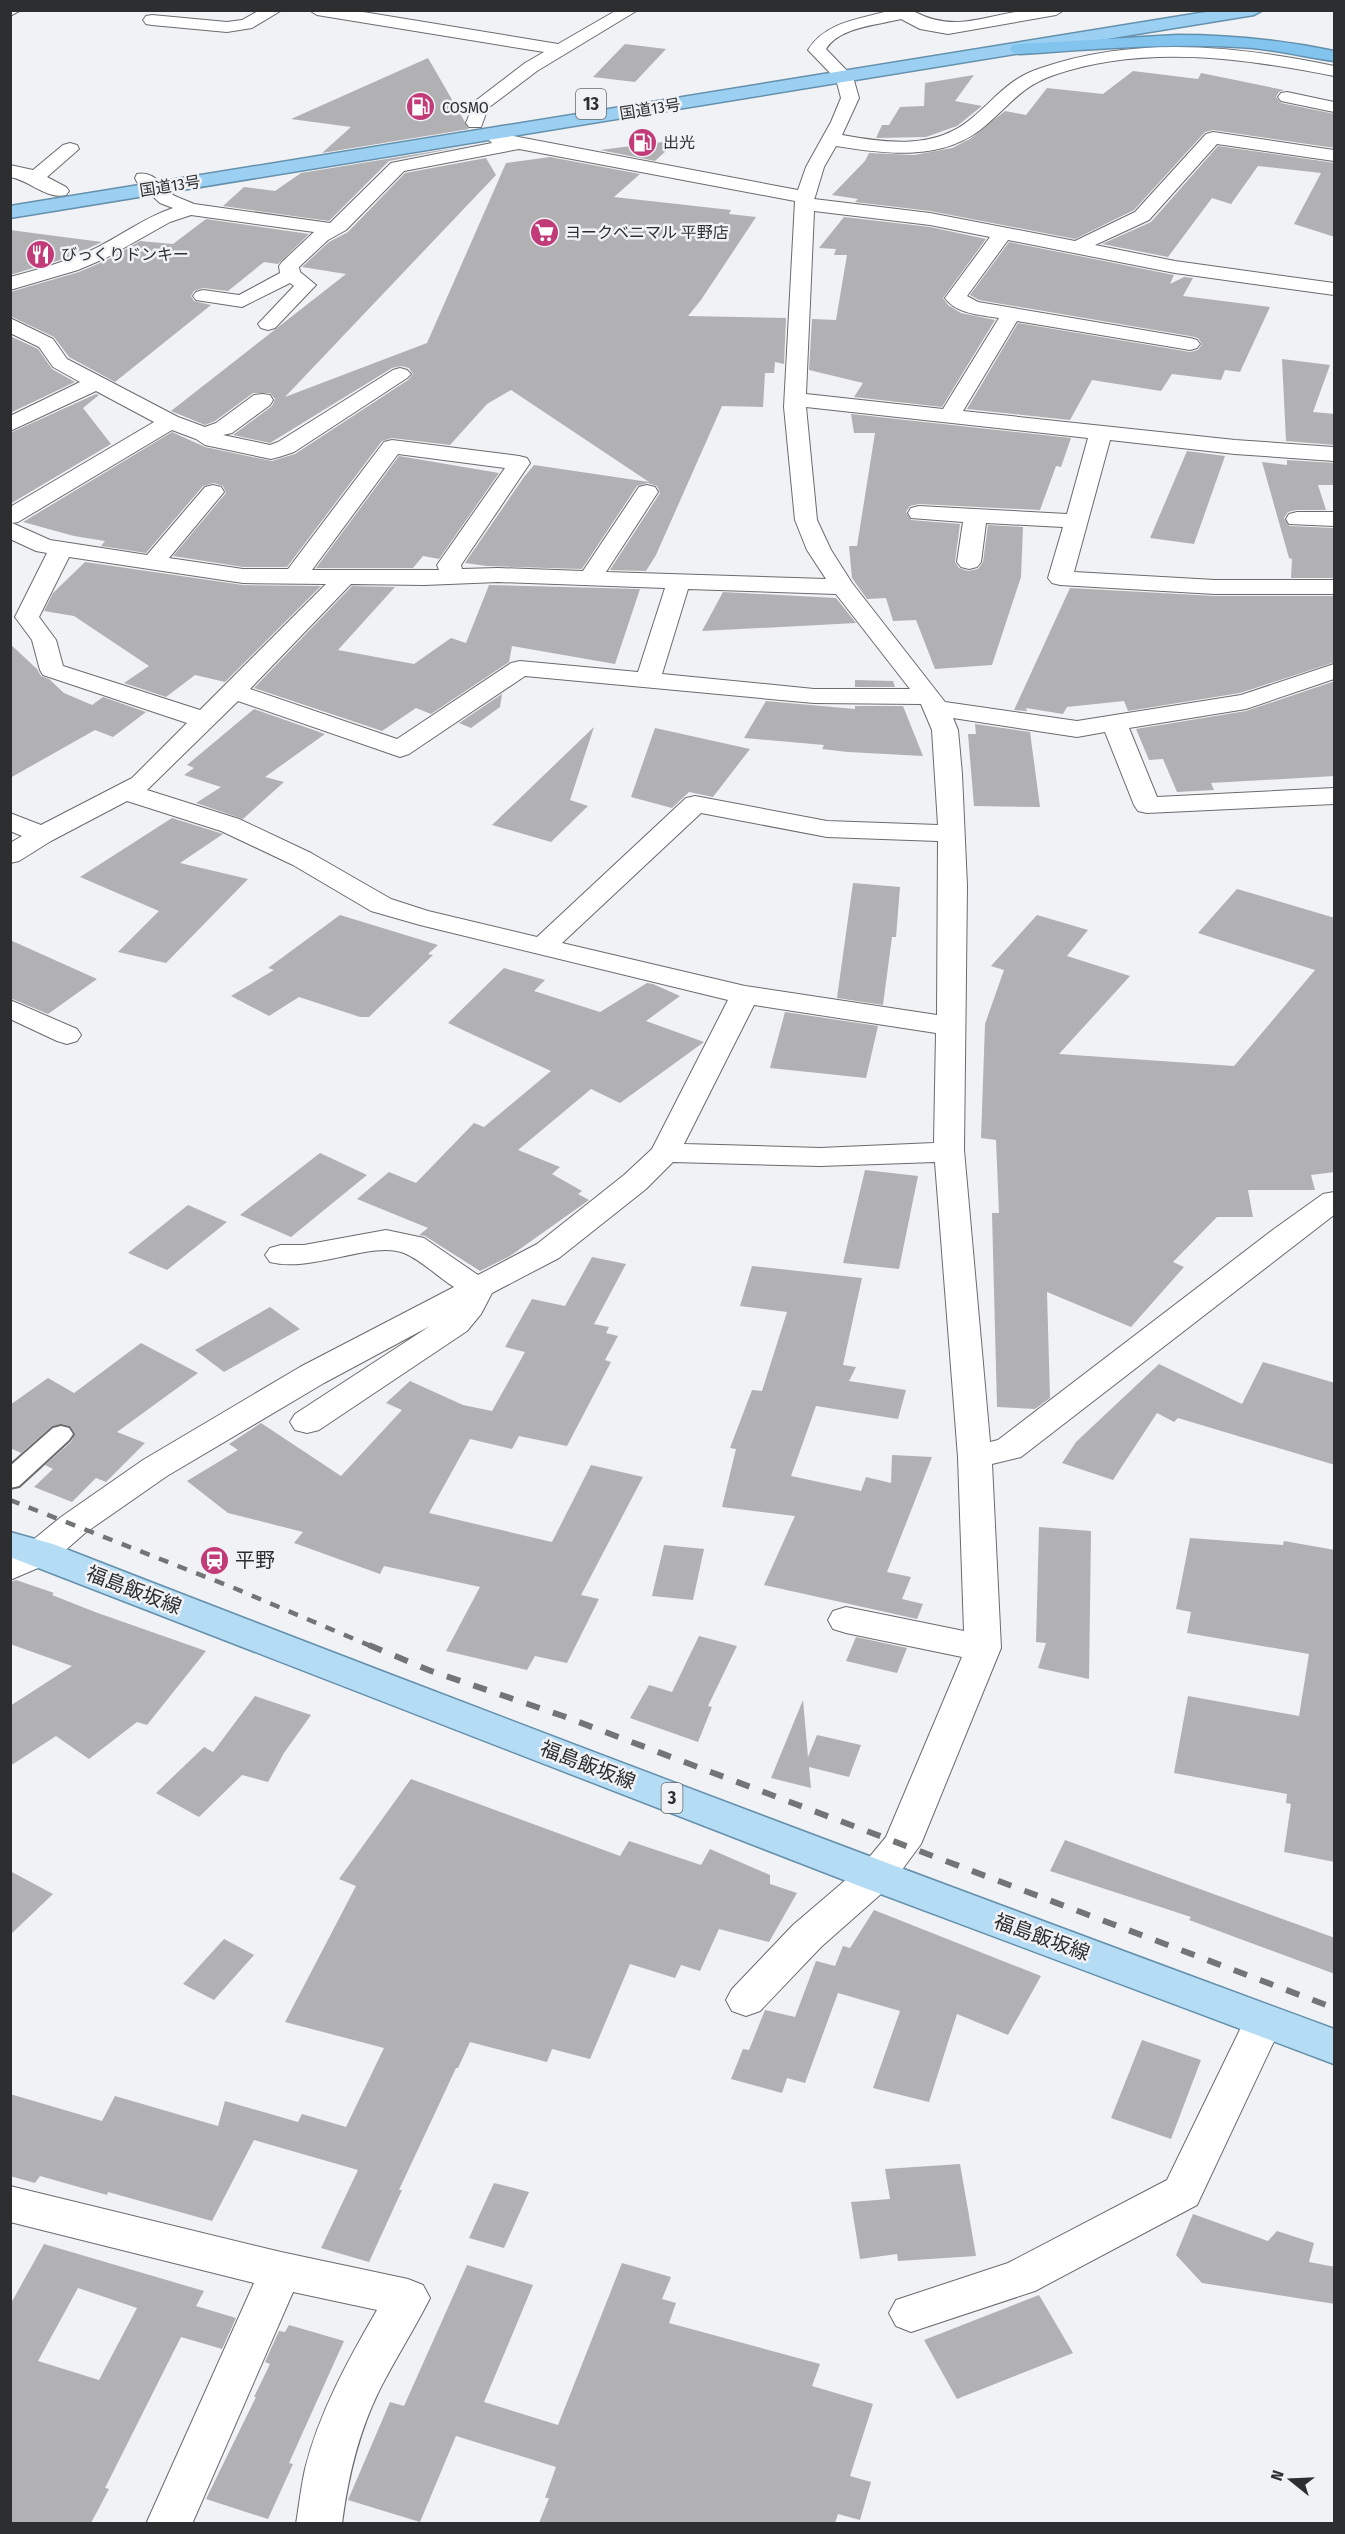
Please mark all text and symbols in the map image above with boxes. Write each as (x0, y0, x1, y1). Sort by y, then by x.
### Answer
road number: 13 (576, 89, 606, 119)
fuel station icon: COSMO (405, 91, 437, 123)
street label: 国道13号 (618, 95, 682, 123)
place label: COSMO (442, 98, 489, 117)
fuel station icon: 出光 (626, 126, 658, 158)
place label: 出光 (663, 133, 695, 152)
street label: 国道13号 (138, 172, 202, 200)
supermarket icon: ヨークベニマル 平野店 (528, 216, 560, 248)
place label: ヨークベニマル 平野店 (565, 223, 729, 242)
restaurant icon: びっくりドンキー (24, 238, 56, 270)
place label: びっくりドンキー (61, 245, 189, 264)
station icon: 平野 (198, 1544, 230, 1576)
place label: 平野 (235, 1548, 275, 1572)
street label: 福島飯坂線 (83, 1561, 185, 1619)
street label: 福島飯坂線 (537, 1736, 639, 1794)
road number: 3 (662, 1783, 682, 1813)
street label: 福島飯坂線 (991, 1909, 1093, 1965)
north arrow (1261, 2450, 1321, 2510)
text: N (1267, 2468, 1288, 2483)

